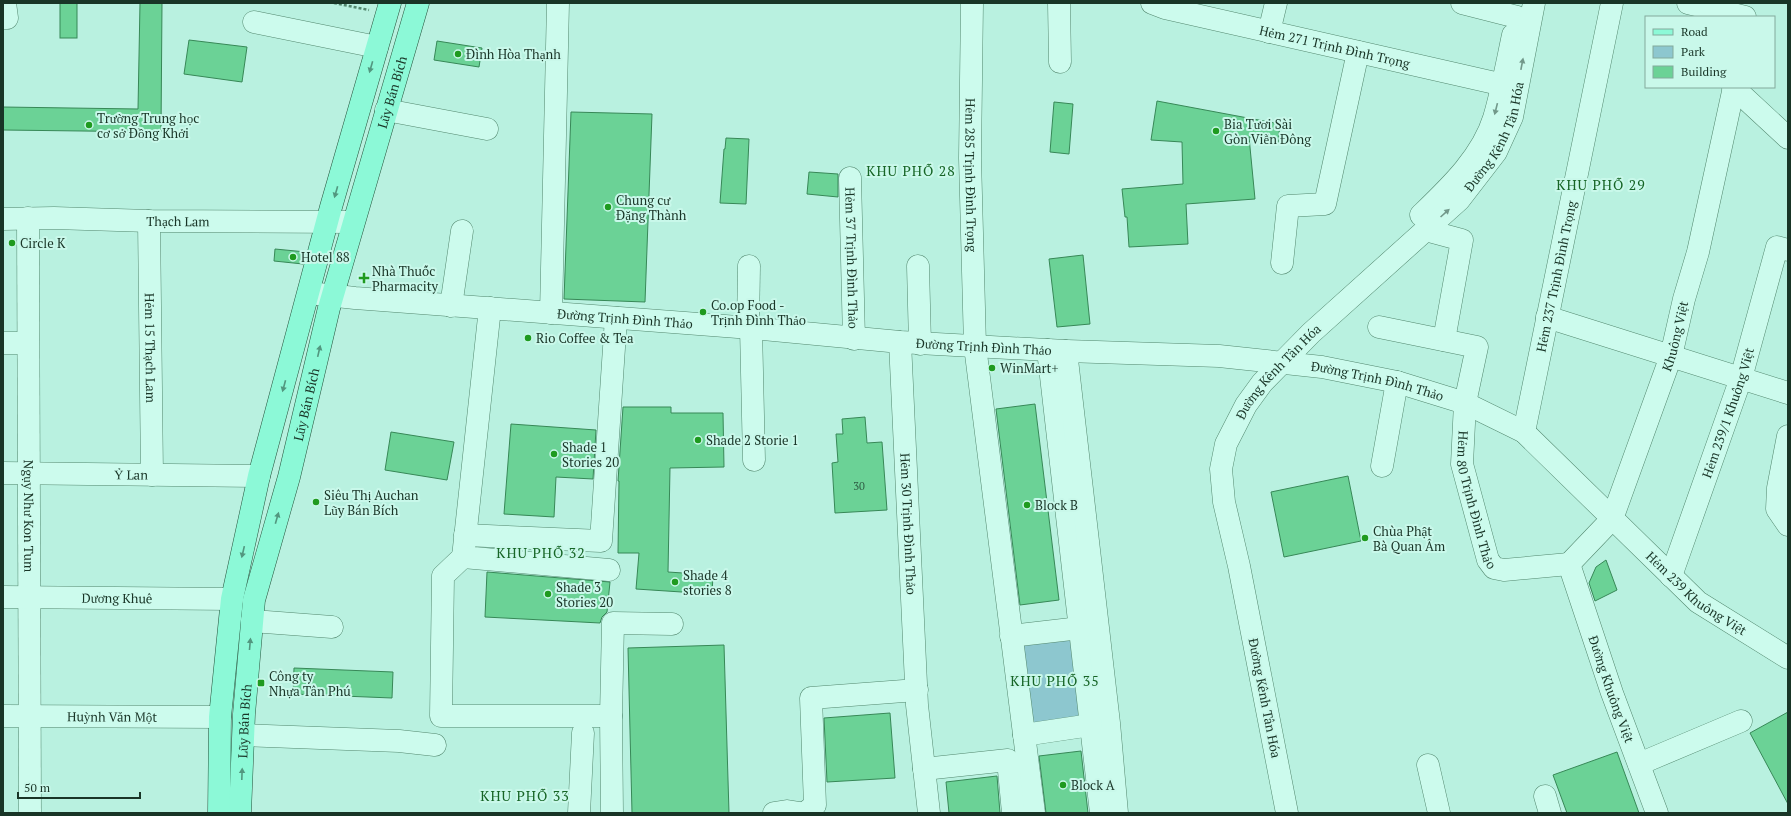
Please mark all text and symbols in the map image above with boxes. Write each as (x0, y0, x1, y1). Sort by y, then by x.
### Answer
legend (1645, 16, 1775, 88)
street label: Hẻm 271 Trịnh Đình Trọng (1258, 21, 1412, 72)
text: Road (1681, 24, 1708, 39)
text: Park (1681, 44, 1706, 59)
place label: Đình Hòa Thạnh (466, 45, 561, 63)
marker: Đình Hòa Thạnh (453, 49, 463, 59)
street label: Lũy Bán Bích (373, 53, 411, 130)
one-way arrow (1520, 58, 1526, 70)
one-way arrow (368, 62, 374, 74)
text: Building (1681, 64, 1727, 79)
street label: Đường Kênh Tân Hóa (1460, 80, 1528, 195)
street label: Hẻm 285 Trịnh Đình Trọng (961, 98, 981, 252)
one-way arrow (1493, 104, 1499, 116)
place label: Trường Trung học cơ sở Đồng Khởi (97, 109, 199, 142)
place label: Bia Tươi Sài Gòn Viễn Đông (1224, 115, 1311, 148)
marker: Trường Trung học cơ sở Đồng Khởi (84, 120, 94, 130)
marker: Bia Tươi Sài Gòn Viễn Đông (1211, 126, 1221, 136)
district label: KHU PHỐ 28 (866, 161, 956, 180)
district label: KHU PHỐ 29 (1556, 175, 1646, 194)
one-way arrow (332, 186, 338, 199)
street label: Hẻm 37 Trịnh Đình Thảo (841, 187, 863, 329)
place label: Chung cư Đặng Thành (616, 191, 687, 224)
street label: Hẻm 237 Trịnh Đình Trọng (1532, 199, 1580, 353)
marker: Chung cư Đặng Thành (603, 202, 613, 212)
one-way arrow (1440, 208, 1450, 218)
street label: Thạch Lam (146, 212, 210, 230)
place label: Circle K (20, 234, 66, 252)
marker: Circle K (7, 238, 17, 248)
place label: Hotel 88 (301, 248, 350, 266)
marker: Hotel 88 (288, 252, 298, 262)
place label: Nhà Thuốc Pharmacity (372, 262, 439, 295)
marker: Nhà Thuốc Pharmacity (359, 273, 369, 283)
street label: Hẻm 15 Thạch Lam (141, 293, 160, 403)
place label: Co.op Food - Trịnh Đình Thảo (711, 296, 806, 329)
street label: Khuông Việt (1657, 299, 1692, 374)
street label: Đường Trịnh Đình Thảo (556, 304, 693, 333)
marker: Co.op Food - Trịnh Đình Thảo (698, 307, 708, 317)
street label: Đường Kênh Tân Hóa (1231, 319, 1325, 422)
place label: Rio Coffee & Tea (536, 329, 634, 347)
marker: Rio Coffee & Tea (523, 333, 533, 343)
street label: Đường Trịnh Đình Thảo (915, 334, 1052, 359)
one-way arrow (316, 345, 322, 357)
street label: Hẻm 239/1 Khuông Việt (1697, 345, 1758, 480)
street label: Đường Trịnh Đình Thảo (1310, 357, 1446, 405)
place label: WinMart+ (1000, 359, 1058, 377)
marker: WinMart+ (987, 363, 997, 373)
street label: Lũy Bán Bích (289, 366, 324, 443)
one-way arrow (281, 380, 287, 392)
street label: Hẻm 80 Trịnh Đình Thảo (1453, 430, 1501, 573)
place label: Shade 2 Storie 1 (706, 431, 799, 449)
marker: Shade 2 Storie 1 (693, 435, 703, 445)
place label: Shade 1 Stories 20 (562, 438, 619, 471)
marker: Shade 1 Stories 20 (549, 449, 559, 459)
street label: Hẻm 30 Trịnh Đình Thảo (896, 452, 921, 595)
street label: Ngụy Như Kon Tum (20, 460, 38, 572)
street label: Ỷ Lan (114, 465, 148, 484)
house number: 30 (853, 479, 865, 493)
place label: Siêu Thị Auchan Lũy Bán Bích (324, 486, 419, 519)
place label: Block B (1035, 496, 1078, 514)
marker: Siêu Thị Auchan Lũy Bán Bích (311, 497, 321, 507)
marker: Block B (1022, 500, 1032, 510)
one-way arrow (274, 511, 280, 523)
place label: Chùa Phật Bà Quan Âm (1373, 522, 1445, 555)
marker: Chùa Phật Bà Quan Âm (1360, 533, 1370, 543)
district label: KHU PHỐ 32 (496, 543, 586, 562)
one-way arrow (239, 546, 245, 559)
street label: Hẻm 239 Khuông Việt (1642, 547, 1750, 639)
place label: Shade 4 stories 8 (683, 566, 732, 599)
marker: Shade 4 stories 8 (670, 577, 680, 587)
place label: Shade 3 Stories 20 (556, 578, 613, 611)
street label: Dương Khuê (81, 589, 153, 607)
marker: Shade 3 Stories 20 (543, 589, 553, 599)
street label: Đường Khuông Việt (1584, 633, 1639, 745)
street label: Đường Kênh Tân Hóa (1245, 636, 1286, 760)
one-way arrow (247, 638, 254, 650)
place label: Công ty Nhựa Tân Phú (269, 667, 351, 700)
district label: KHU PHỐ 35 (1010, 671, 1100, 690)
marker: Công ty Nhựa Tân Phú (256, 678, 266, 688)
street label: Lũy Bán Bích (233, 683, 256, 759)
street label: Huỳnh Văn Một (67, 707, 157, 726)
one-way arrow (239, 767, 245, 780)
scale bar (18, 774, 140, 800)
place label: Block A (1071, 776, 1115, 794)
text: 50 m (24, 780, 51, 795)
marker: Block A (1058, 780, 1068, 790)
district label: KHU PHỐ 33 (480, 786, 570, 805)

